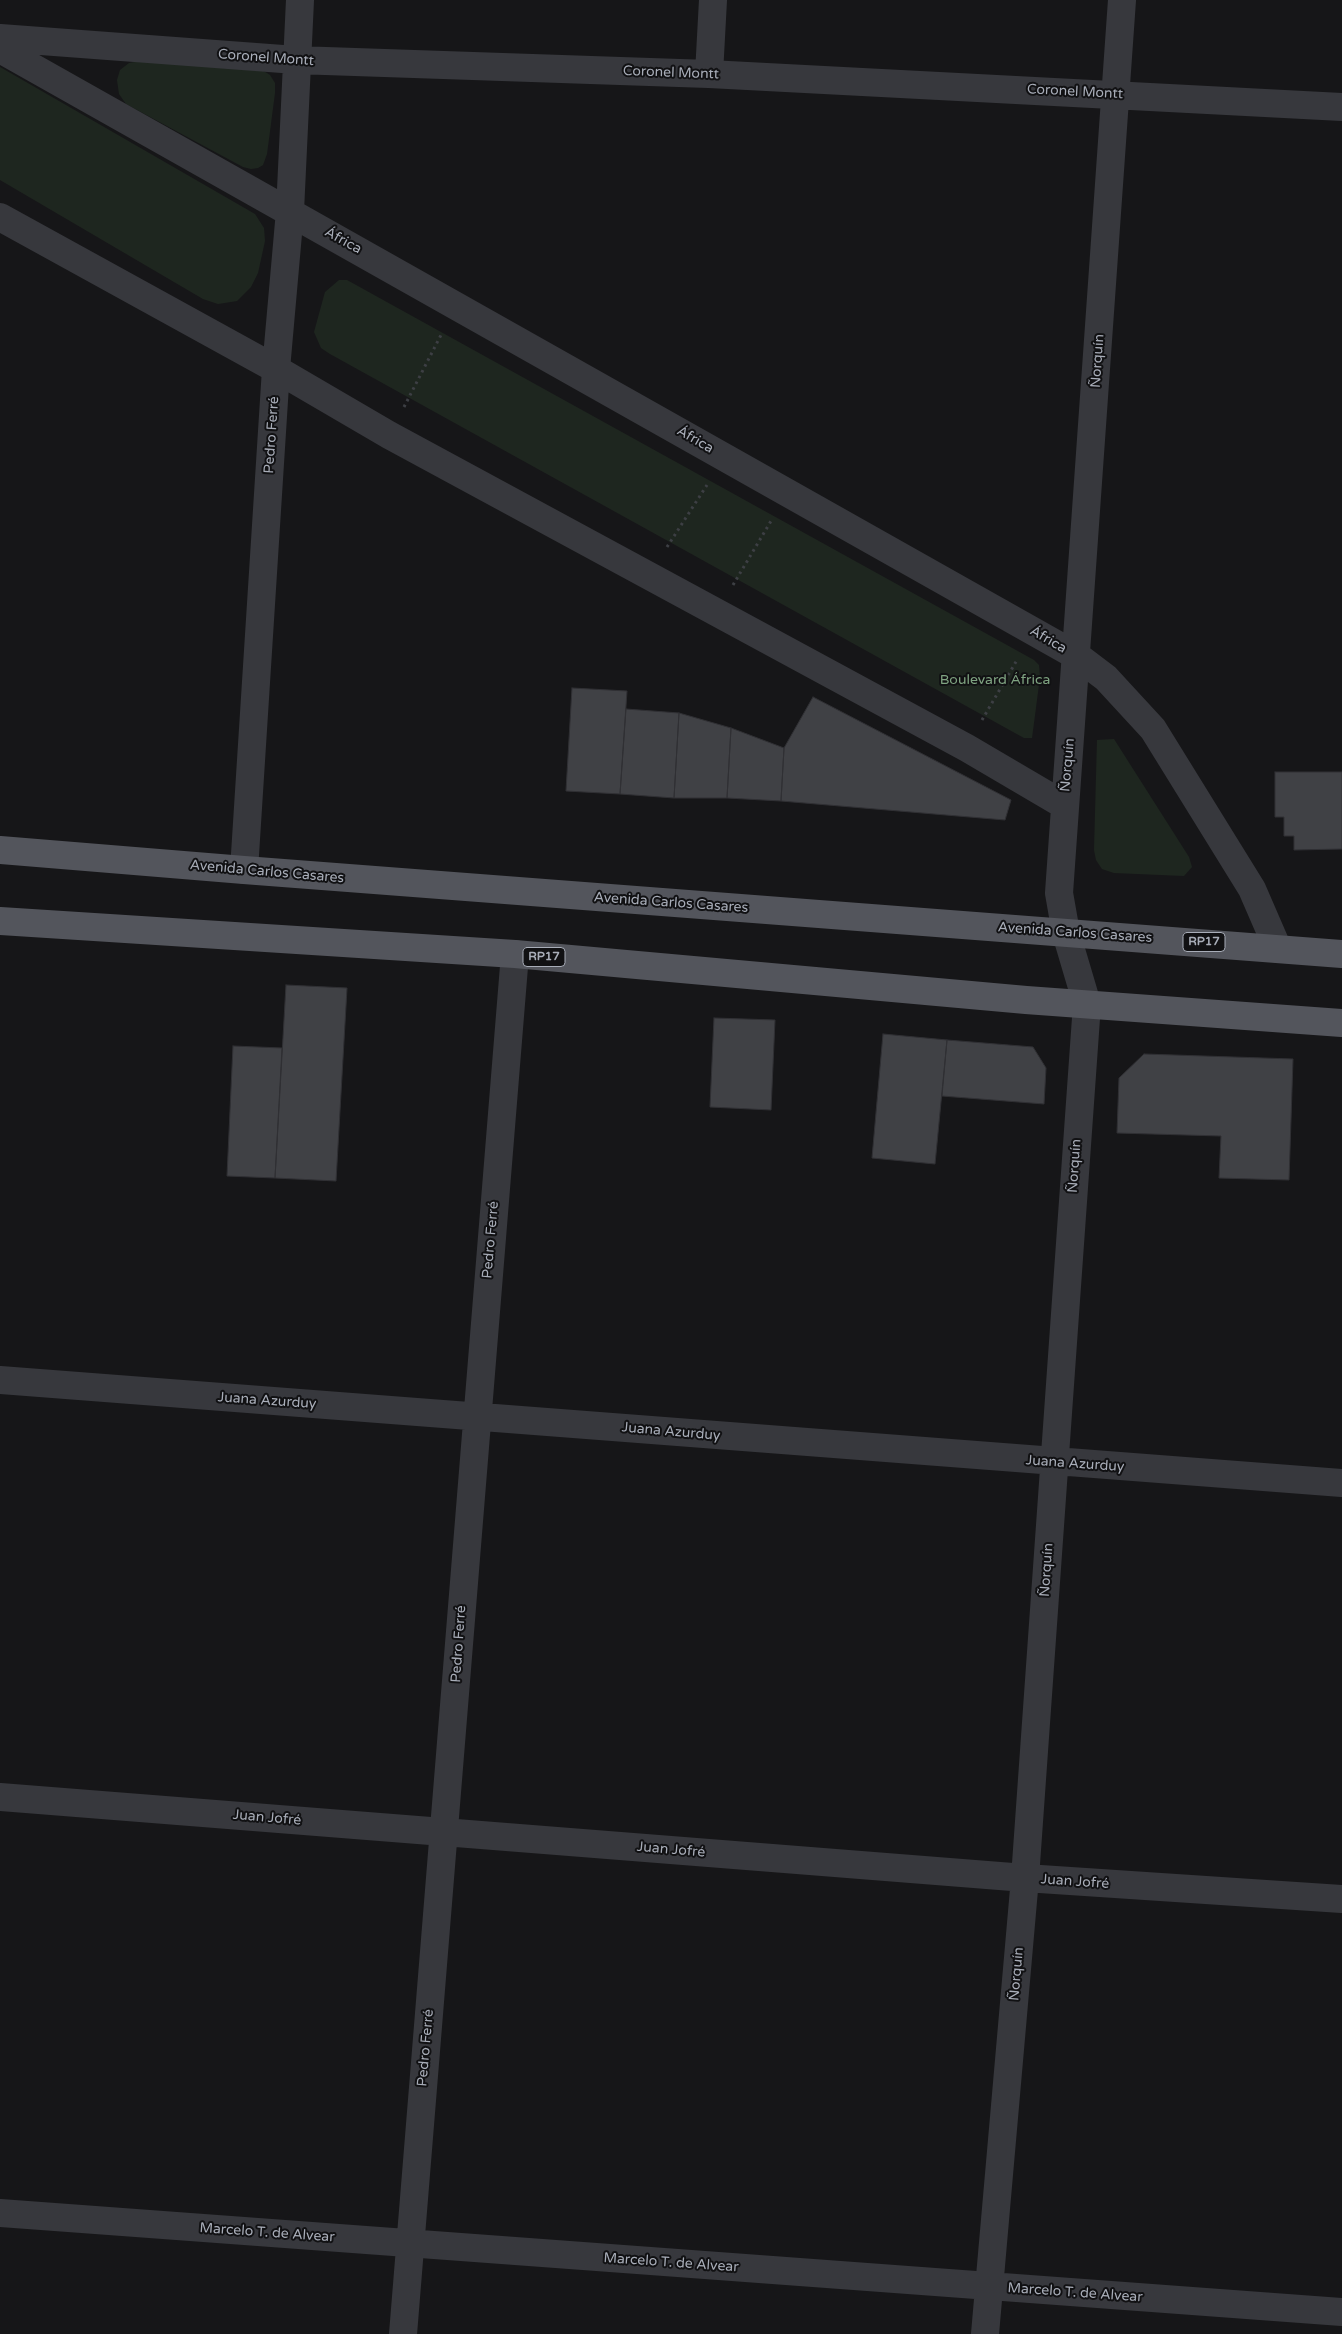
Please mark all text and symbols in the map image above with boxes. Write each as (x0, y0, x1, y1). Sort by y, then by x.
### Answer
street label: Coronel Montt (217, 46, 315, 70)
street label: Coronel Montt (623, 63, 719, 83)
street label: Coronel Montt (1027, 81, 1123, 103)
street label: África (322, 224, 364, 258)
street label: Ñorquín (1088, 333, 1108, 389)
street label: Pedro Ferré (261, 396, 283, 474)
street label: África (674, 423, 716, 457)
street label: África (1027, 623, 1069, 657)
park label: Boulevard África (940, 672, 1050, 688)
street label: Ñorquín (1057, 737, 1079, 793)
street label: Avenida Carlos Casares (189, 857, 345, 887)
street label: Avenida Carlos Casares (593, 889, 749, 917)
street label: Avenida Carlos Casares (997, 919, 1153, 947)
road number: RP17 (1183, 932, 1225, 952)
road number: RP17 (523, 948, 565, 966)
street label: Ñorquín (1065, 1138, 1085, 1194)
street label: Pedro Ferré (479, 1201, 503, 1279)
street label: Juana Azurduy (217, 1389, 317, 1413)
street label: Juana Azurduy (621, 1419, 721, 1445)
street label: Juana Azurduy (1025, 1452, 1125, 1476)
street label: Ñorquín (1037, 1542, 1057, 1598)
street label: Pedro Ferré (448, 1605, 470, 1683)
street label: Juan Jofré (232, 1807, 302, 1829)
street label: Juan Jofré (636, 1839, 706, 1861)
street label: Juan Jofré (1040, 1871, 1110, 1893)
street label: Ñorquín (1006, 1946, 1028, 2002)
street label: Pedro Ferré (414, 2009, 438, 2087)
street label: Marcelo T. de Alvear (199, 2220, 335, 2246)
street label: Marcelo T. de Alvear (603, 2250, 739, 2276)
street label: Marcelo T. de Alvear (1007, 2280, 1143, 2306)

